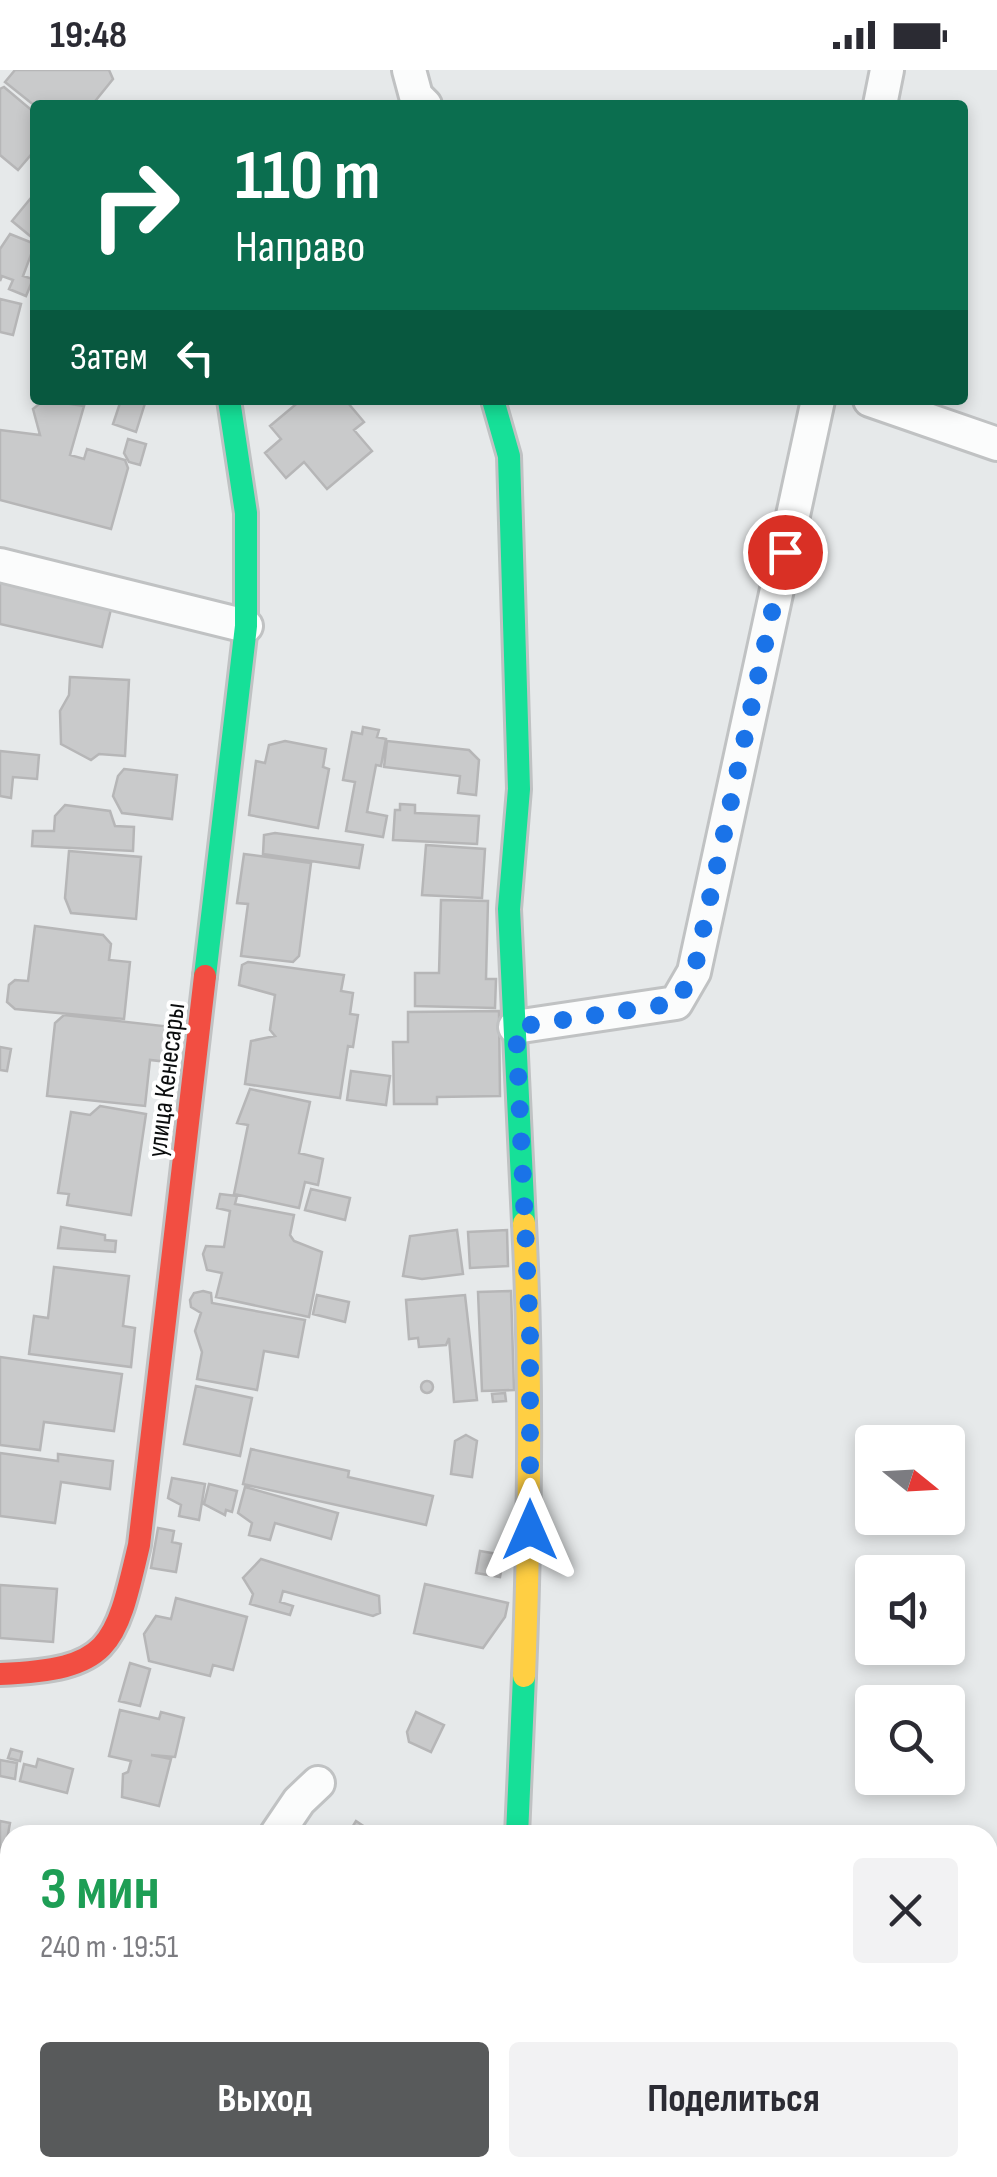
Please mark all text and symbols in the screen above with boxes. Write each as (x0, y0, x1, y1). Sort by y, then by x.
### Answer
text: 19:48 (50, 13, 127, 58)
text: 110 m (235, 135, 381, 219)
icon: right (70, 140, 200, 270)
text: Направо (235, 220, 365, 275)
icon: left (168, 330, 223, 385)
text: Затем (70, 335, 148, 380)
pin (743, 510, 828, 595)
icon: arrive (758, 525, 813, 580)
street label: улица Кенесары (141, 1001, 192, 1159)
north arrow (855, 1425, 965, 1535)
map controls (855, 1425, 965, 1795)
position arrow (478, 1478, 582, 1582)
button: sound (855, 1555, 965, 1665)
button: search (855, 1685, 965, 1795)
text: 3 мин (40, 1854, 160, 1926)
button: close (853, 1858, 958, 1963)
text: 240 m · 19:51 (40, 1928, 178, 1967)
button: Выход (40, 2042, 489, 2157)
button: Поделиться (509, 2042, 958, 2157)

